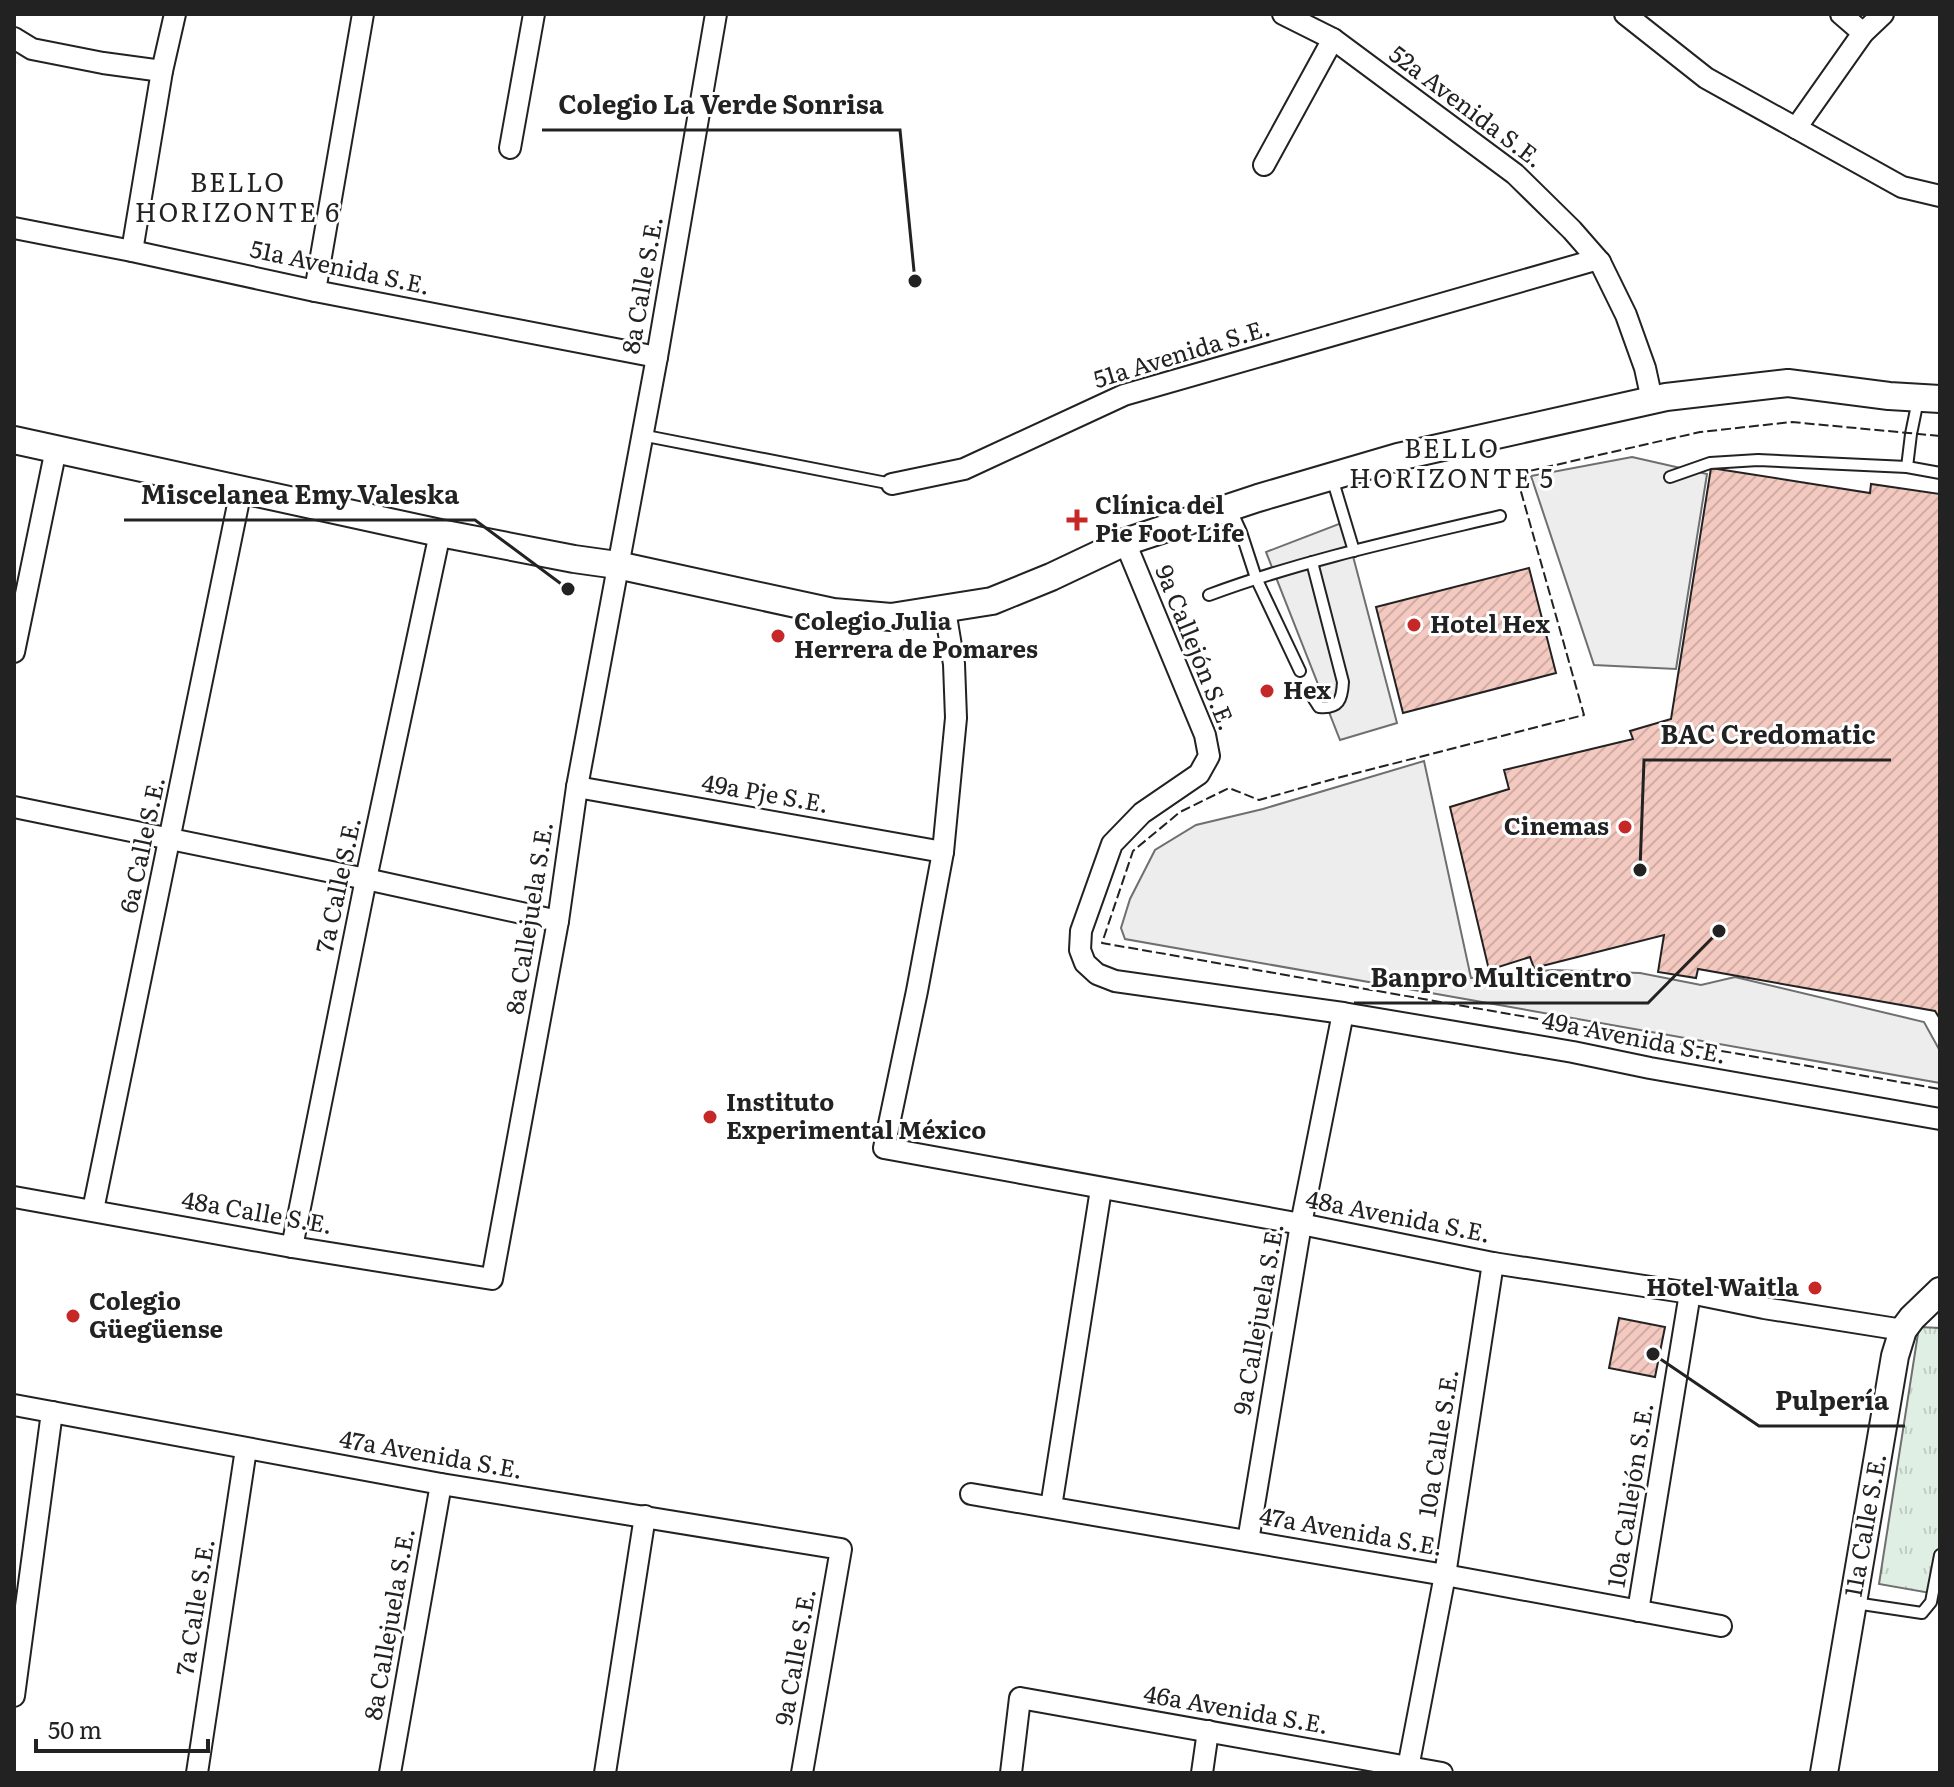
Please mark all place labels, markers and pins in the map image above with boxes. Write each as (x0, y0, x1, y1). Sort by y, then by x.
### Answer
callout: Colegio La Verde Sonrisa (542, 80, 900, 130)
callout: Miscelanea Emy Valeska (124, 470, 475, 520)
place label: Clínica del Pie Foot Life (1095, 486, 1245, 549)
marker: Clínica del Pie Foot Life (1066, 509, 1088, 531)
place label: Colegio Julia Herrera de Pomares (794, 602, 1038, 665)
place label: Hotel Hex (1430, 605, 1550, 640)
marker: Hotel Hex (1405, 616, 1423, 634)
marker: Colegio Julia Herrera de Pomares (769, 627, 787, 645)
place label: Hex (1283, 671, 1331, 706)
marker: Hex (1258, 682, 1276, 700)
callout: BAC Credomatic (1644, 710, 1891, 760)
place label: Cinemas (1504, 807, 1609, 842)
marker: Cinemas (1616, 818, 1634, 836)
callout: Banpro Multicentro (1354, 953, 1648, 1003)
place label: Instituto Experimental México (726, 1083, 986, 1146)
marker: Instituto Experimental México (701, 1108, 719, 1126)
place label: Hotel Waitla (1646, 1268, 1799, 1303)
marker: Hotel Waitla (1806, 1279, 1824, 1297)
place label: Colegio Güegüense (89, 1282, 223, 1345)
marker: Colegio Güegüense (64, 1307, 82, 1325)
callout: Pulpería (1759, 1376, 1905, 1426)

